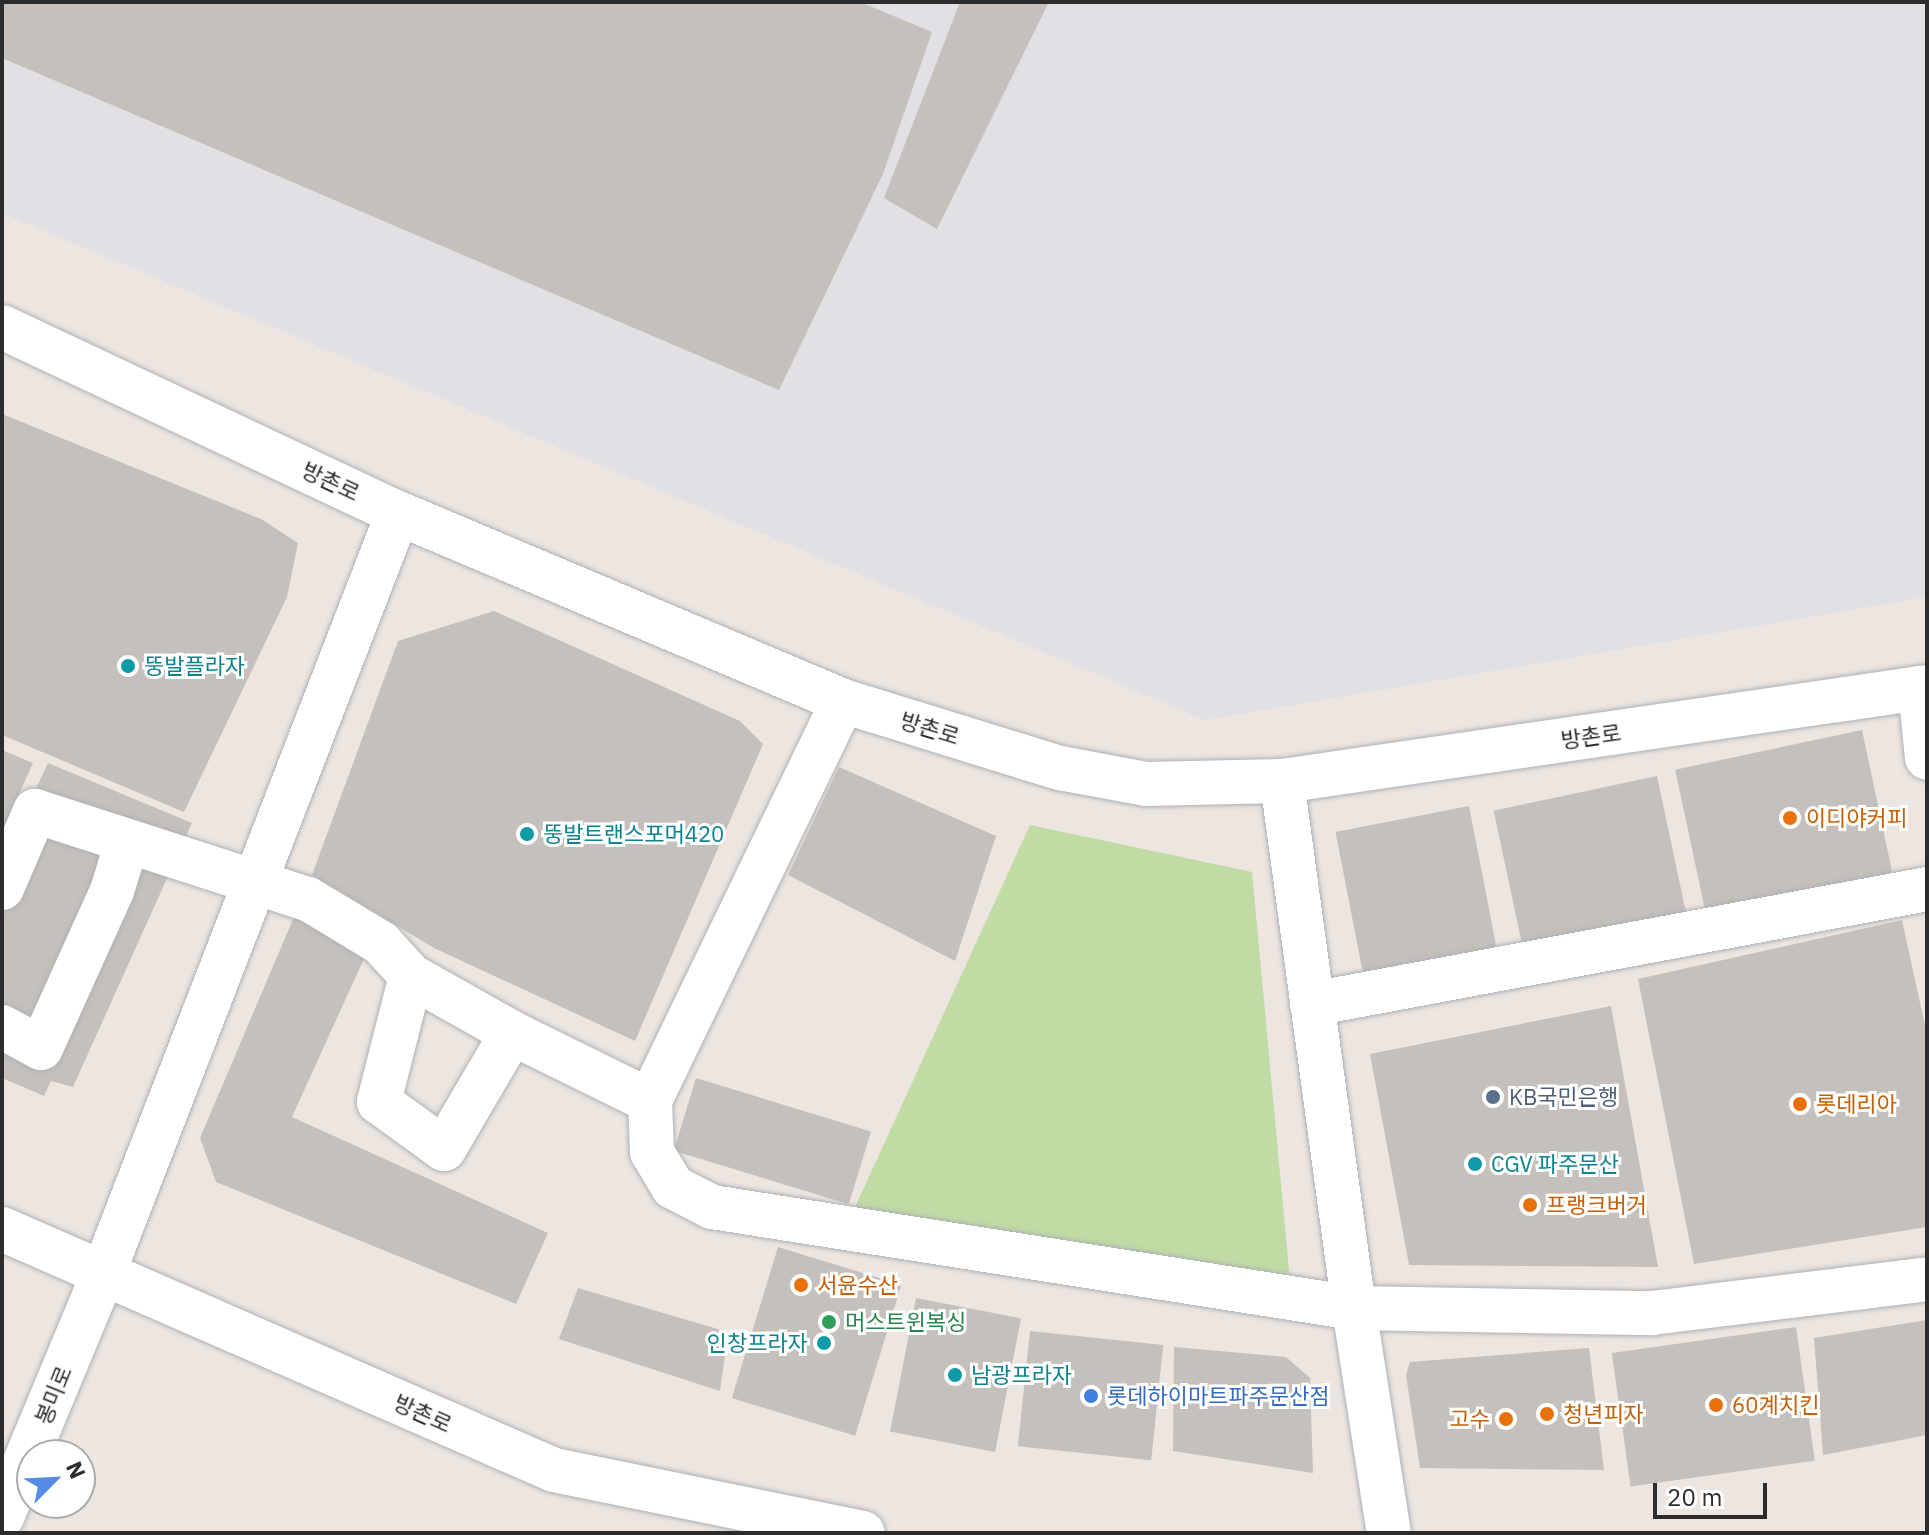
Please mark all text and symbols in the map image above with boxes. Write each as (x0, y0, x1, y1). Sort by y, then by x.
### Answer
street label: 방촌로 (298, 456, 364, 506)
place label: 뚱발플라자 (144, 653, 245, 679)
marker: 뚱발플라자 (119, 657, 137, 675)
street label: 방촌로 (897, 707, 963, 749)
street label: 방촌로 (1559, 719, 1623, 753)
place label: 이디야커피 (1806, 805, 1907, 831)
marker: 이디야커피 (1781, 809, 1799, 827)
place label: 뚱발트랜스포머420 (543, 821, 724, 847)
marker: 뚱발트랜스포머420 (518, 825, 536, 843)
place label: KB국민은행 (1509, 1084, 1618, 1110)
marker: KB국민은행 (1484, 1088, 1502, 1106)
place label: 롯데리아 (1816, 1091, 1897, 1117)
marker: 롯데리아 (1791, 1095, 1809, 1113)
place label: CGV 파주문산 (1491, 1151, 1619, 1177)
marker: CGV 파주문산 (1466, 1155, 1484, 1173)
place label: 프랭크버거 (1546, 1192, 1647, 1218)
marker: 프랭크버거 (1521, 1196, 1539, 1214)
place label: 서윤수산 (817, 1272, 898, 1298)
marker: 서윤수산 (792, 1276, 810, 1294)
place label: 머스트윈복싱 (845, 1309, 966, 1335)
marker: 머스트윈복싱 (820, 1313, 838, 1331)
place label: 인창프라자 (707, 1330, 808, 1356)
marker: 인창프라자 (815, 1334, 833, 1352)
street label: 봉미로 (29, 1362, 77, 1428)
place label: 남광프라자 (971, 1362, 1072, 1388)
marker: 남광프라자 (946, 1366, 964, 1384)
place label: 롯데하이마트파주문산점 (1107, 1383, 1330, 1409)
marker: 롯데하이마트파주문산점 (1082, 1387, 1100, 1405)
street label: 방촌로 (390, 1389, 456, 1437)
place label: 60계치킨 (1732, 1392, 1819, 1418)
marker: 60계치킨 (1707, 1396, 1725, 1414)
place label: 청년피자 (1563, 1401, 1644, 1427)
marker: 청년피자 (1538, 1405, 1556, 1423)
place label: 고수 (1450, 1406, 1490, 1432)
marker: 고수 (1497, 1410, 1515, 1428)
north arrow (16, 1439, 96, 1519)
text: N (60, 1457, 93, 1483)
scale bar (1657, 1467, 1771, 1517)
text: 20 m (1667, 1481, 1722, 1513)

